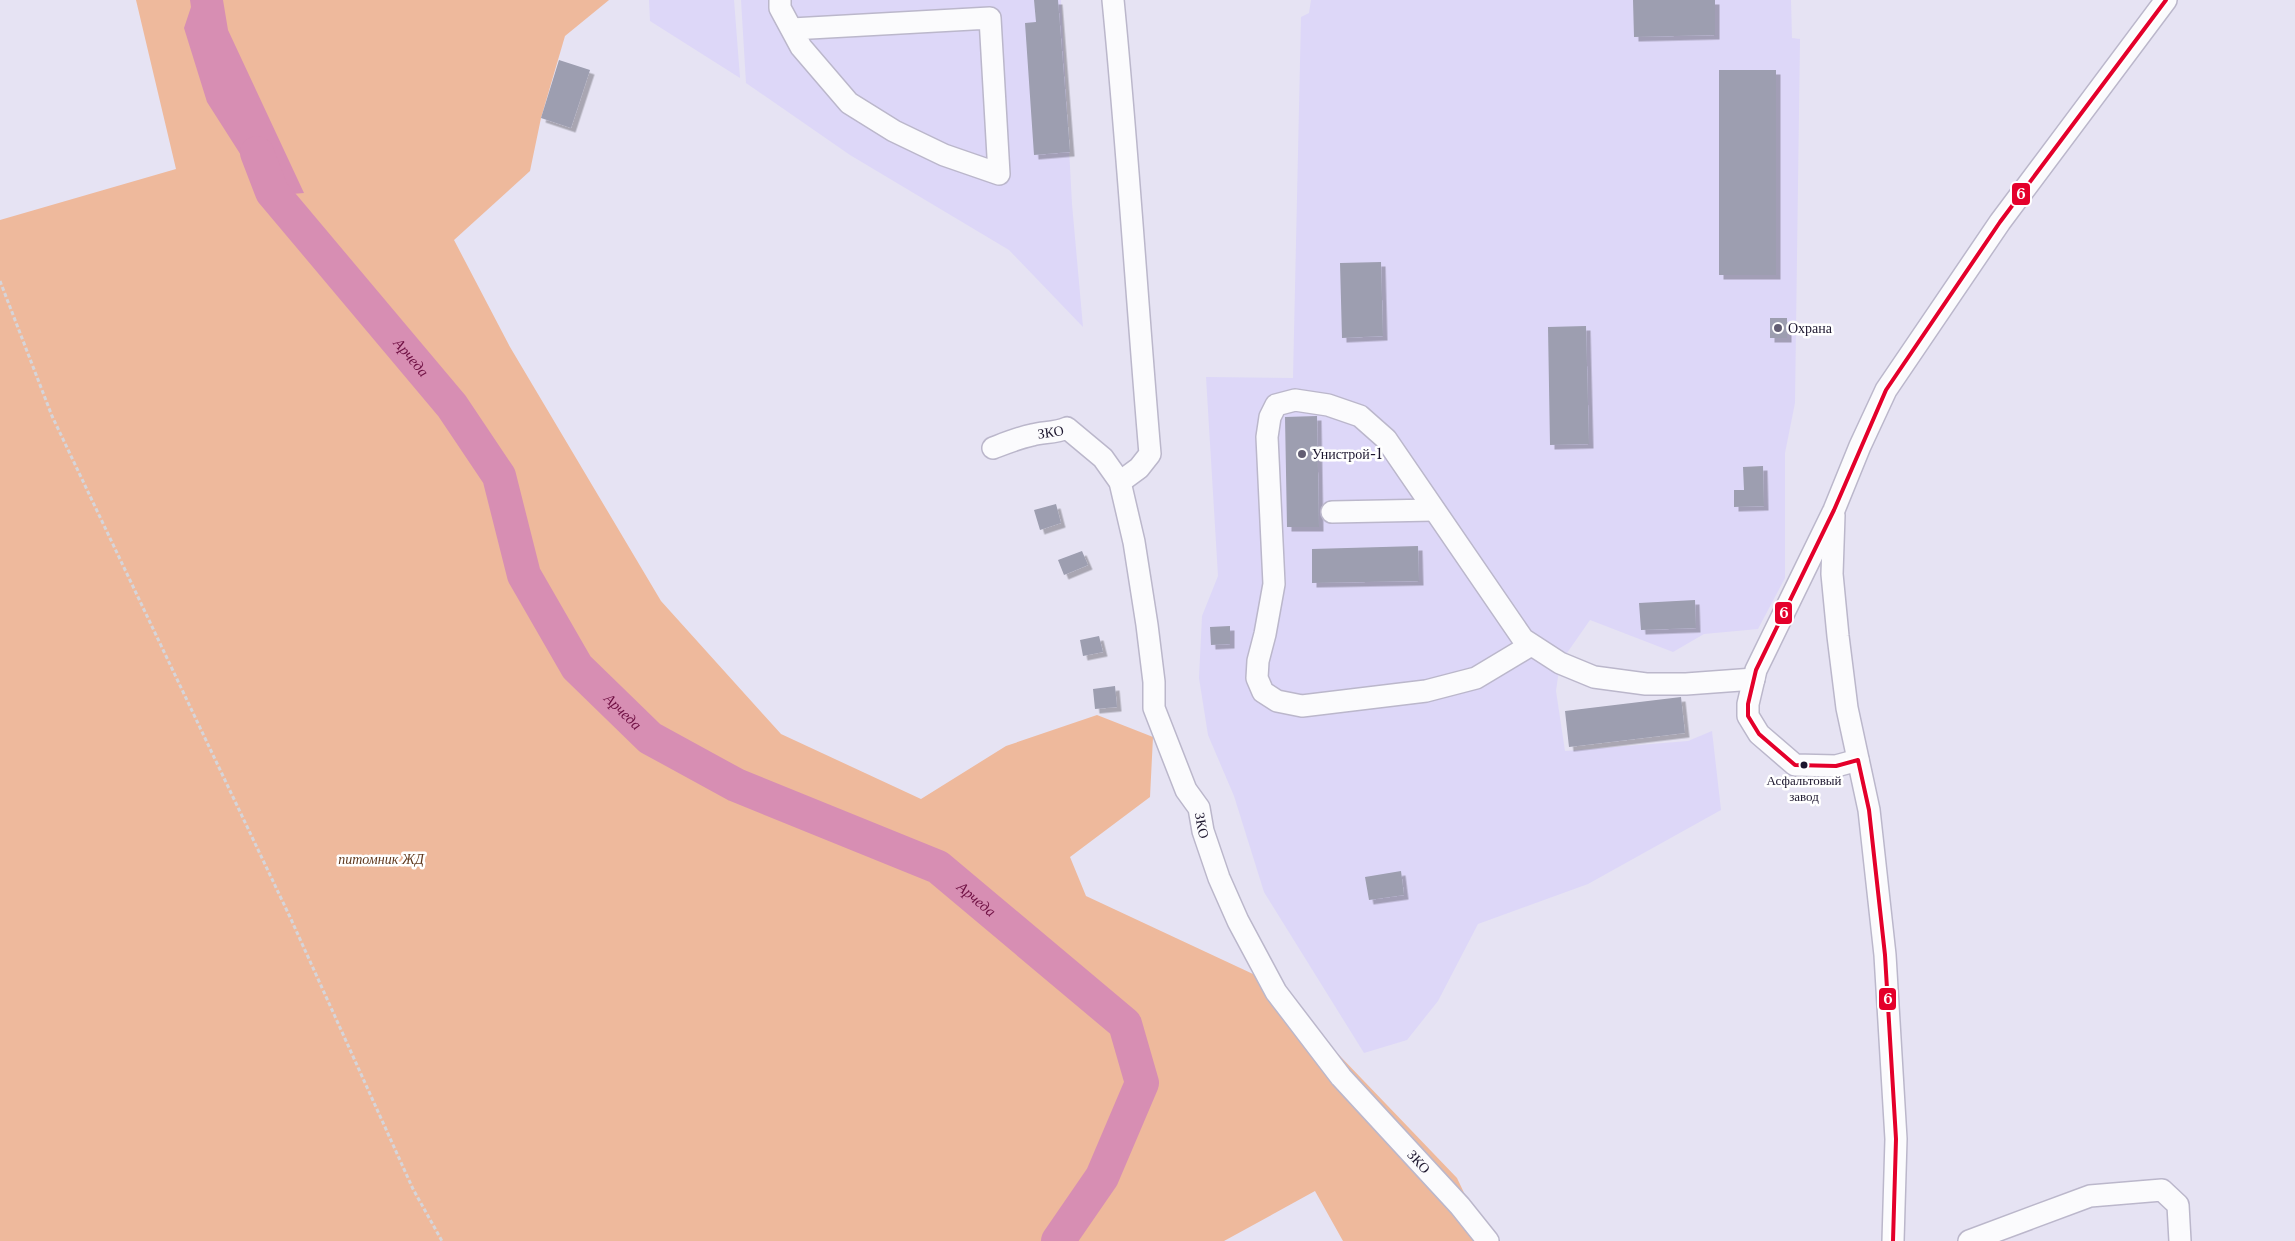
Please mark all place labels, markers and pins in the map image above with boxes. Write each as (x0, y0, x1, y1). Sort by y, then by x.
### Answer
place label: Охрана (1788, 319, 1833, 337)
marker: Охрана (1772, 322, 1784, 334)
place label: Унистрой-1 (1312, 445, 1382, 463)
marker: Унистрой-1 (1296, 448, 1308, 460)
marker: Асфальтовый завод (1799, 760, 1809, 770)
place label: Асфальтовый завод (1766, 772, 1842, 805)

